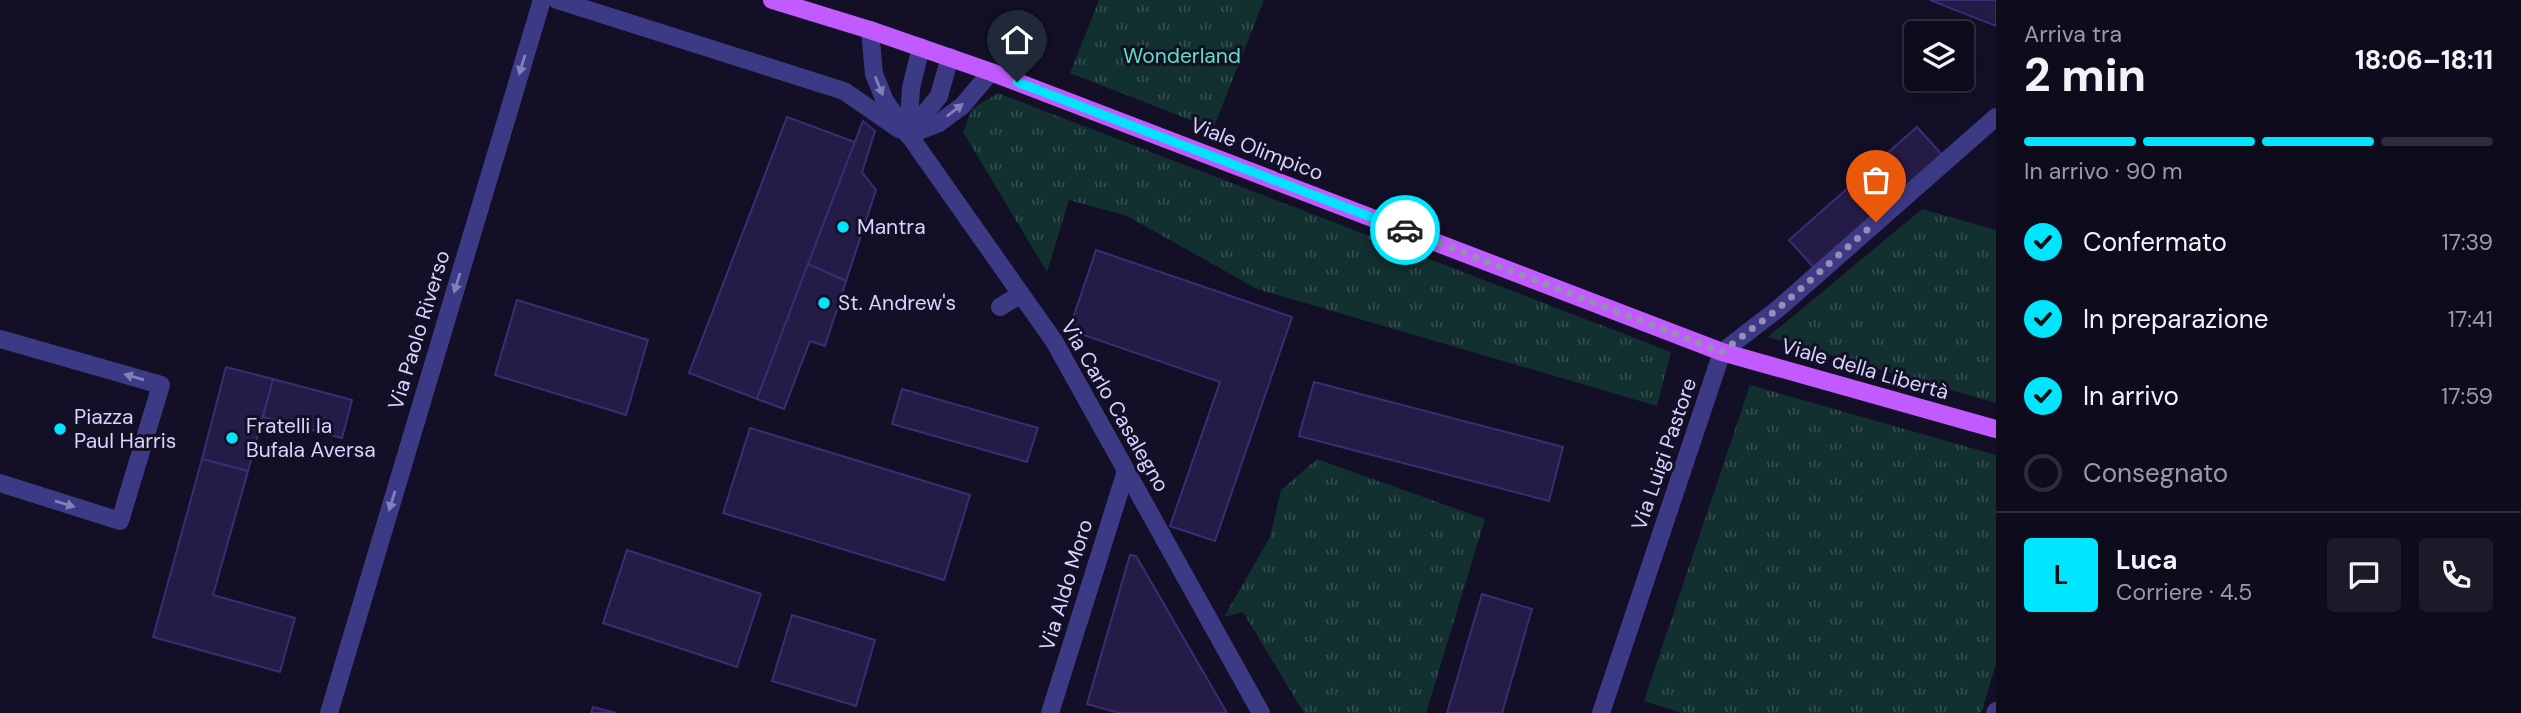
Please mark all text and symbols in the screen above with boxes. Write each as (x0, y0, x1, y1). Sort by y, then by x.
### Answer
pin (987, 10, 1047, 82)
text: Arriva tra (2024, 19, 2122, 49)
icon: home (998, 21, 1036, 59)
map controls (1904, 21, 1974, 91)
button: layers (1904, 21, 1974, 91)
park label: Wonderland (1123, 42, 1241, 70)
text: 18:06–18:11 (2355, 43, 2493, 77)
text: 2 min (2024, 45, 2146, 105)
one-way arrow (517, 55, 527, 76)
one-way arrow (873, 76, 885, 96)
one-way arrow (945, 103, 963, 118)
street label: Viale Olimpico (1187, 111, 1327, 187)
pin (1846, 150, 1906, 222)
text: In arrivo · 90 m (2024, 156, 2183, 186)
icon: bag (1857, 161, 1895, 199)
courier (1370, 195, 1440, 265)
icon: car (1386, 211, 1424, 249)
place label: Mantra (857, 213, 926, 241)
marker: Mantra (835, 219, 851, 235)
icon: check (2024, 223, 2062, 261)
text: Confermato (2083, 225, 2227, 259)
text: 17:39 (2442, 227, 2493, 257)
street label: Via Paolo Riverso (381, 247, 457, 413)
one-way arrow (452, 273, 462, 294)
place label: St. Andrew's (838, 289, 956, 317)
marker: St. Andrew's (816, 295, 832, 311)
icon: check (2024, 300, 2062, 338)
text: In preparazione (2083, 302, 2269, 336)
text: 17:41 (2448, 304, 2493, 334)
street label: Via Carlo Casalegno (1054, 315, 1176, 497)
street label: Viale della Libertà (1778, 332, 1952, 406)
one-way arrow (124, 372, 145, 382)
street label: Via Luigi Pastore (1625, 374, 1703, 534)
icon: check (2024, 377, 2062, 415)
text: In arrivo (2083, 379, 2179, 413)
text: 17:59 (2441, 381, 2493, 411)
place label: Piazza Paul Harris (74, 403, 176, 455)
place label: Fratelli la Bufala Aversa (246, 412, 376, 464)
marker: Piazza Paul Harris (52, 421, 68, 437)
marker: Fratelli la Bufala Aversa (224, 430, 240, 446)
text: Consegnato (2083, 456, 2228, 490)
one-way arrow (386, 491, 396, 512)
one-way arrow (55, 499, 76, 509)
street label: Via Aldo Moro (1033, 516, 1099, 654)
button: chat (2327, 538, 2401, 612)
button: phone (2419, 538, 2493, 612)
text: Luca (2116, 543, 2178, 577)
text: L (2054, 558, 2068, 592)
text: Corriere · 4.5 (2116, 577, 2252, 607)

